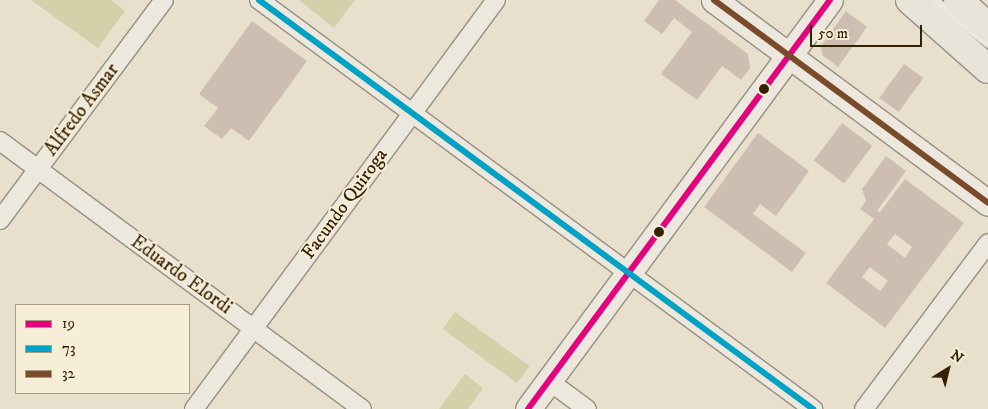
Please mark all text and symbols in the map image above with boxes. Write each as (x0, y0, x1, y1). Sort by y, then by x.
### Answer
scale bar (813, 15, 926, 47)
text: 50 m (818, 24, 848, 43)
street label: Alfredo Asmar (40, 59, 124, 161)
unlabelled marker (759, 84, 769, 94)
street label: Facundo Quiroga (297, 144, 393, 264)
unlabelled marker (654, 227, 664, 237)
street label: Eduardo Elordi (126, 231, 236, 319)
legend (15, 304, 190, 394)
text: 19 (62, 314, 75, 333)
text: 73 (62, 339, 76, 358)
north arrow (923, 344, 973, 394)
text: N (947, 346, 967, 368)
text: 32 (62, 364, 75, 383)

